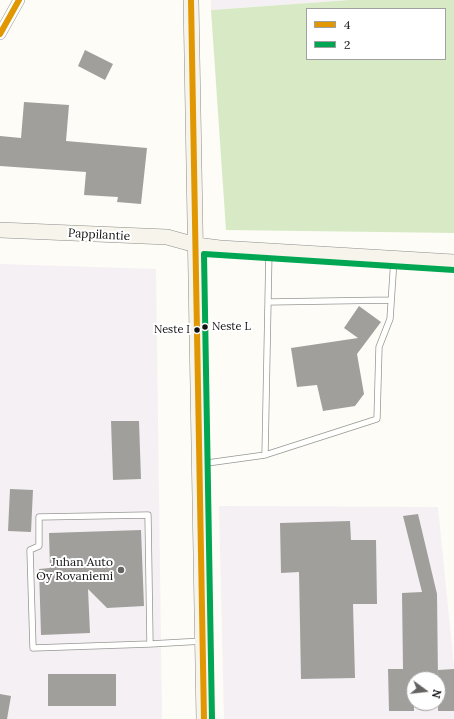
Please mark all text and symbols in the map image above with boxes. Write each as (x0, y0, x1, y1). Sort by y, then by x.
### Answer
legend (306, 8, 446, 60)
text: 4 (344, 17, 351, 32)
text: 2 (344, 37, 350, 52)
street label: Pappilantie (68, 226, 130, 244)
place label: Neste L (212, 320, 251, 334)
marker: Neste L (200, 322, 210, 332)
place label: Neste I (154, 323, 190, 337)
marker: Neste I (192, 325, 202, 335)
place label: Juhan Auto Oy Rovaniemi (36, 556, 113, 584)
marker: Juhan Auto Oy Rovaniemi (116, 565, 126, 575)
north arrow (406, 671, 446, 711)
text: N (429, 688, 444, 700)

